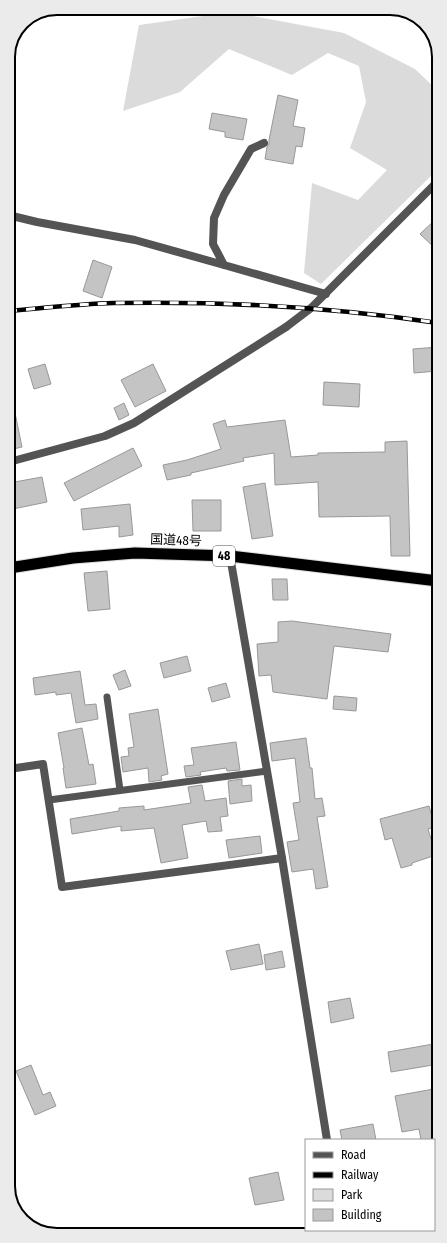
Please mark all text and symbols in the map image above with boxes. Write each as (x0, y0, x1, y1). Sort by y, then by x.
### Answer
street label: 国道48号 (150, 532, 202, 548)
road number: 48 (213, 546, 235, 566)
legend (305, 1139, 435, 1231)
text: Road (341, 1148, 366, 1162)
text: Railway (341, 1168, 379, 1182)
text: Park (341, 1188, 363, 1202)
text: Building (341, 1208, 382, 1222)

